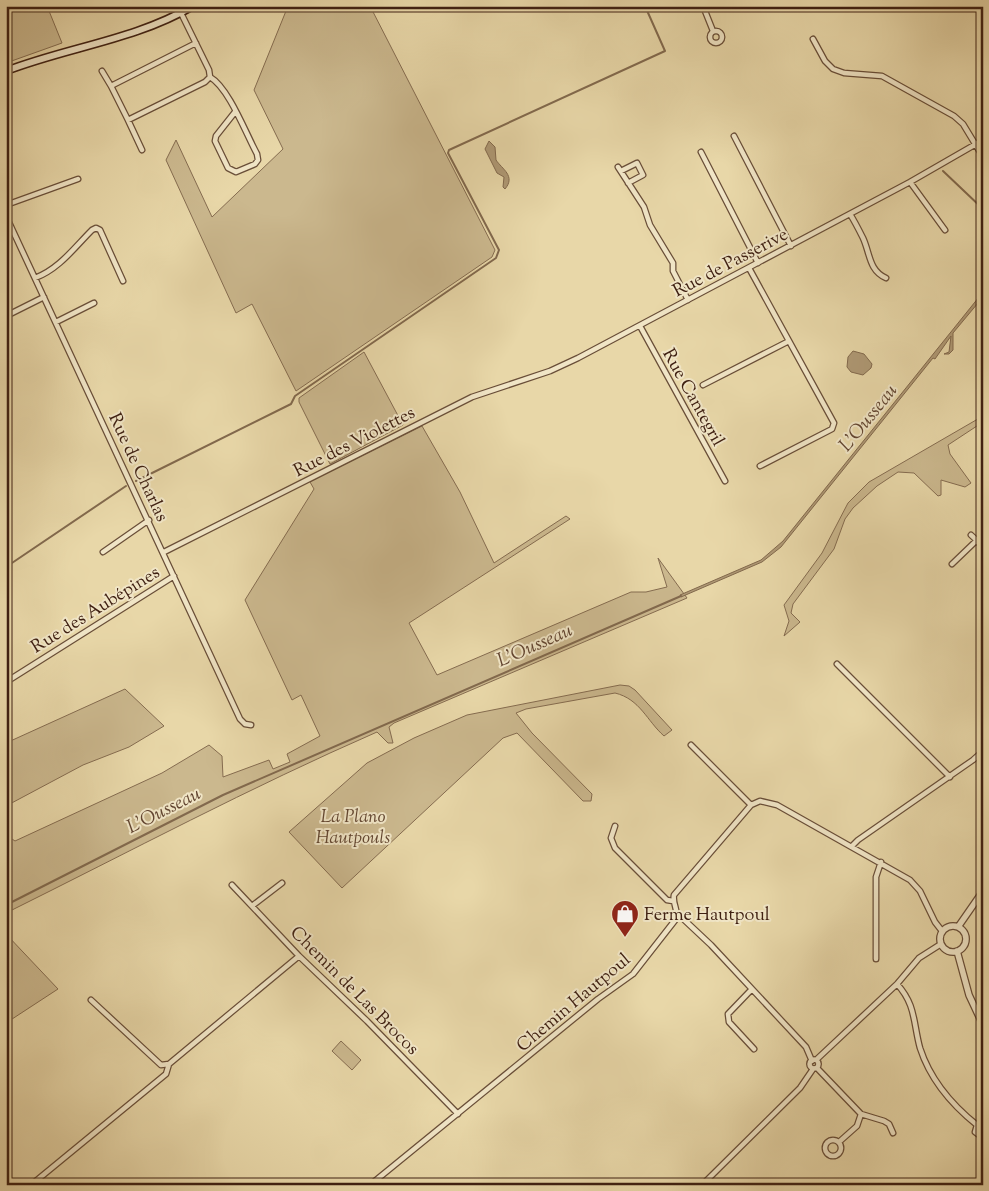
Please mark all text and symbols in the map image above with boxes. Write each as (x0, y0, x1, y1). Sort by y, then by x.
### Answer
street label: Rue de Passerive (669, 222, 793, 305)
street label: Rue Cantegril (655, 344, 730, 452)
water label: L'Ousseau (833, 379, 905, 458)
street label: Rue des Violettes (290, 401, 420, 485)
street label: Rue de Charlas (101, 409, 174, 527)
street label: Rue des Aubépines (27, 561, 166, 661)
water label: L'Ousseau (493, 618, 577, 675)
water label: L'Ousseau (122, 781, 206, 841)
park label: La Plano Hautpouls (316, 805, 390, 852)
shop icon: Ferme Hautpoul (610, 899, 640, 938)
place label: Ferme Hautpoul (644, 903, 770, 929)
street label: Chemin de Las Brocos (283, 921, 424, 1062)
street label: Chemin Hautpoul (512, 948, 637, 1059)

